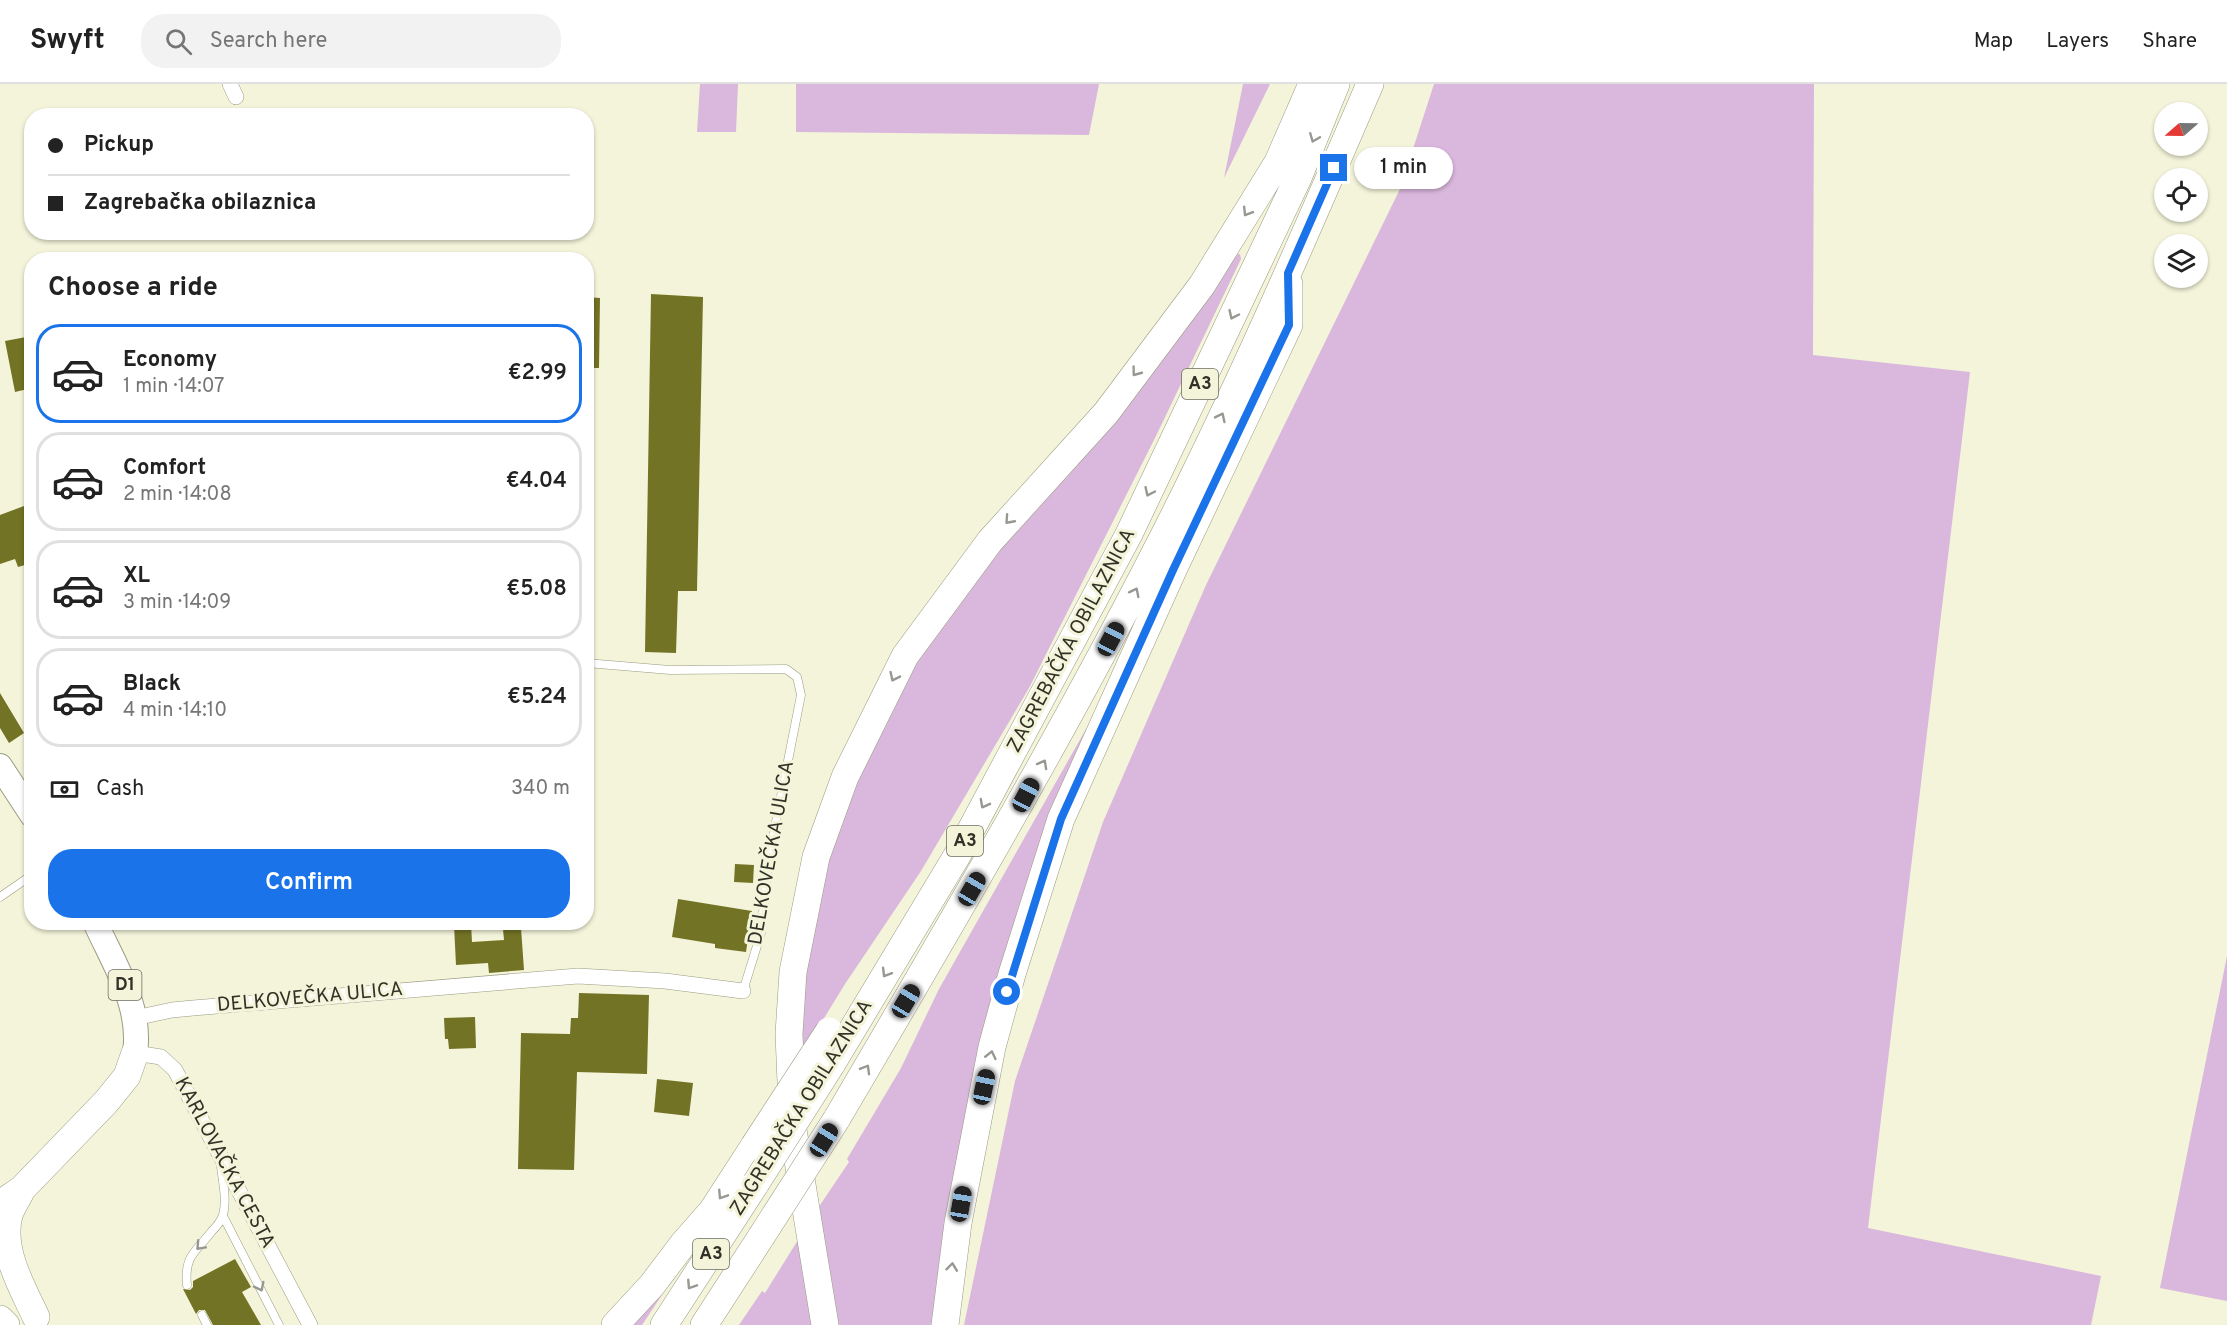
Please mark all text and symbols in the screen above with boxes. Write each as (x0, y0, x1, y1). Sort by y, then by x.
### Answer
search box (141, 14, 561, 68)
text: Swyft (30, 23, 105, 59)
icon: search (162, 25, 195, 58)
text: Search here (210, 28, 327, 55)
text: Map (1974, 28, 2013, 55)
text: Layers (2046, 28, 2109, 55)
text: Share (2142, 28, 2197, 55)
north arrow (2154, 102, 2208, 156)
map controls (2154, 102, 2208, 288)
text: Pickup (84, 132, 154, 159)
one-way arrow (1309, 132, 1321, 143)
callout: 1 min (1355, 147, 1454, 189)
route end (1320, 154, 1347, 181)
text: 1 min (1380, 155, 1427, 181)
button: locate (2154, 168, 2208, 222)
text: Zagrebačka obilaznica (84, 190, 316, 217)
one-way arrow (1243, 206, 1255, 216)
button: layers (2154, 234, 2208, 288)
text: Choose a ride (48, 271, 218, 305)
one-way arrow (1228, 309, 1240, 320)
icon: car (51, 347, 105, 401)
text: Economy (123, 347, 217, 374)
text: €2.99 (508, 360, 567, 387)
one-way arrow (1133, 366, 1144, 377)
road number: A3 (1182, 369, 1218, 399)
text: 1 min · 14:07 (123, 374, 225, 400)
one-way arrow (1213, 413, 1225, 424)
icon: car (51, 455, 105, 509)
text: Comfort (123, 455, 206, 482)
text: €4.04 (506, 468, 567, 495)
text: 2 min · 14:08 (123, 482, 232, 508)
one-way arrow (1145, 485, 1157, 496)
one-way arrow (1005, 513, 1016, 523)
street label: ZAGREBAČKA OBILAZNICA (1000, 523, 1142, 758)
icon: car (51, 563, 105, 617)
text: XL (123, 563, 150, 590)
text: €5.08 (506, 576, 567, 603)
one-way arrow (1128, 588, 1139, 599)
text: 3 min · 14:09 (123, 590, 231, 616)
car (1095, 619, 1127, 659)
one-way arrow (890, 670, 902, 681)
icon: car (51, 671, 105, 725)
text: Black (123, 671, 181, 698)
text: €5.24 (507, 684, 567, 711)
text: 4 min · 14:10 (123, 698, 227, 724)
street label: DELKOVEČKA ULICA (741, 758, 801, 947)
one-way arrow (1036, 760, 1047, 771)
icon: cash (48, 773, 81, 806)
car (1010, 775, 1042, 815)
text: Cash (96, 776, 145, 803)
text: 340 m (511, 776, 570, 802)
one-way arrow (980, 798, 991, 808)
road number: A3 (947, 826, 983, 856)
button: Confirm (48, 849, 570, 918)
car (955, 869, 989, 909)
one-way arrow (882, 967, 894, 977)
road number: D1 (108, 970, 142, 1000)
street label: DELKOVEČKA ULICA (216, 975, 404, 1019)
route start (993, 978, 1020, 1005)
car (889, 981, 923, 1021)
street label: ZAGREBAČKA OBILAZNICA (723, 994, 879, 1221)
one-way arrow (983, 1050, 996, 1060)
one-way arrow (858, 1065, 870, 1076)
car (971, 1068, 997, 1106)
street label: KARLOVAČKA CESTA (168, 1072, 282, 1253)
car (807, 1120, 841, 1160)
car (949, 1185, 973, 1223)
one-way arrow (718, 1189, 730, 1199)
one-way arrow (196, 1239, 207, 1250)
road number: A3 (693, 1239, 729, 1269)
one-way arrow (945, 1262, 958, 1272)
one-way arrow (686, 1279, 698, 1289)
one-way arrow (252, 1281, 264, 1292)

